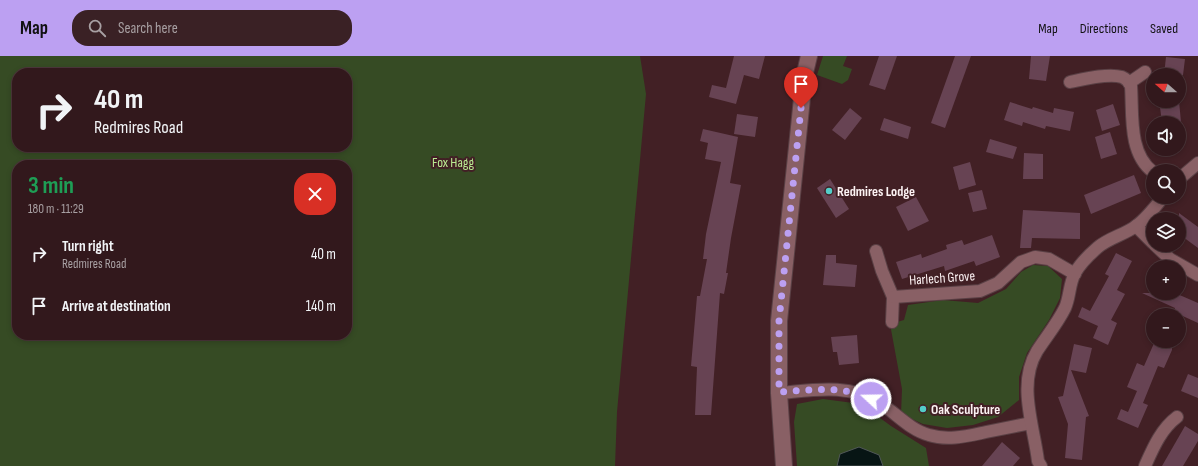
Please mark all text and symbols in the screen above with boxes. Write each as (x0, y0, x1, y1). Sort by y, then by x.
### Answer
search box (72, 10, 352, 46)
text: Map (20, 17, 48, 40)
icon: search (86, 17, 108, 39)
text: Search here (118, 19, 178, 38)
text: Map (1038, 20, 1058, 37)
text: Directions (1080, 20, 1128, 37)
text: Saved (1150, 20, 1178, 37)
pin (784, 67, 818, 108)
north arrow (1146, 68, 1186, 108)
map controls (1146, 68, 1186, 348)
icon: arrive (790, 73, 812, 95)
text: 40 m (94, 83, 143, 116)
icon: right (28, 84, 80, 136)
button: sound (1146, 116, 1186, 156)
text: Redmires Road (94, 117, 183, 138)
park label: Fox Hagg (432, 154, 474, 171)
button: search (1146, 164, 1186, 204)
text: 3 min (28, 171, 74, 200)
button: close (294, 173, 336, 215)
place label: Redmires Lodge (837, 183, 915, 200)
marker: Redmires Lodge (824, 186, 834, 196)
text: 180 m · 11:29 (28, 201, 84, 217)
button: layers (1146, 212, 1186, 252)
text: Turn right (62, 237, 114, 256)
icon: right (28, 243, 50, 265)
text: 40 m (311, 245, 336, 264)
text: Redmires Road (62, 256, 126, 272)
button: + (1146, 260, 1186, 300)
street label: Harlech Grove (908, 267, 976, 289)
icon: arrive (28, 295, 50, 317)
text: Arrive at destination (62, 297, 171, 316)
text: 140 m (306, 297, 336, 316)
button: − (1146, 308, 1186, 348)
position arrow (850, 378, 892, 420)
place label: Oak Sculpture (931, 401, 1000, 418)
marker: Oak Sculpture (918, 404, 928, 414)

